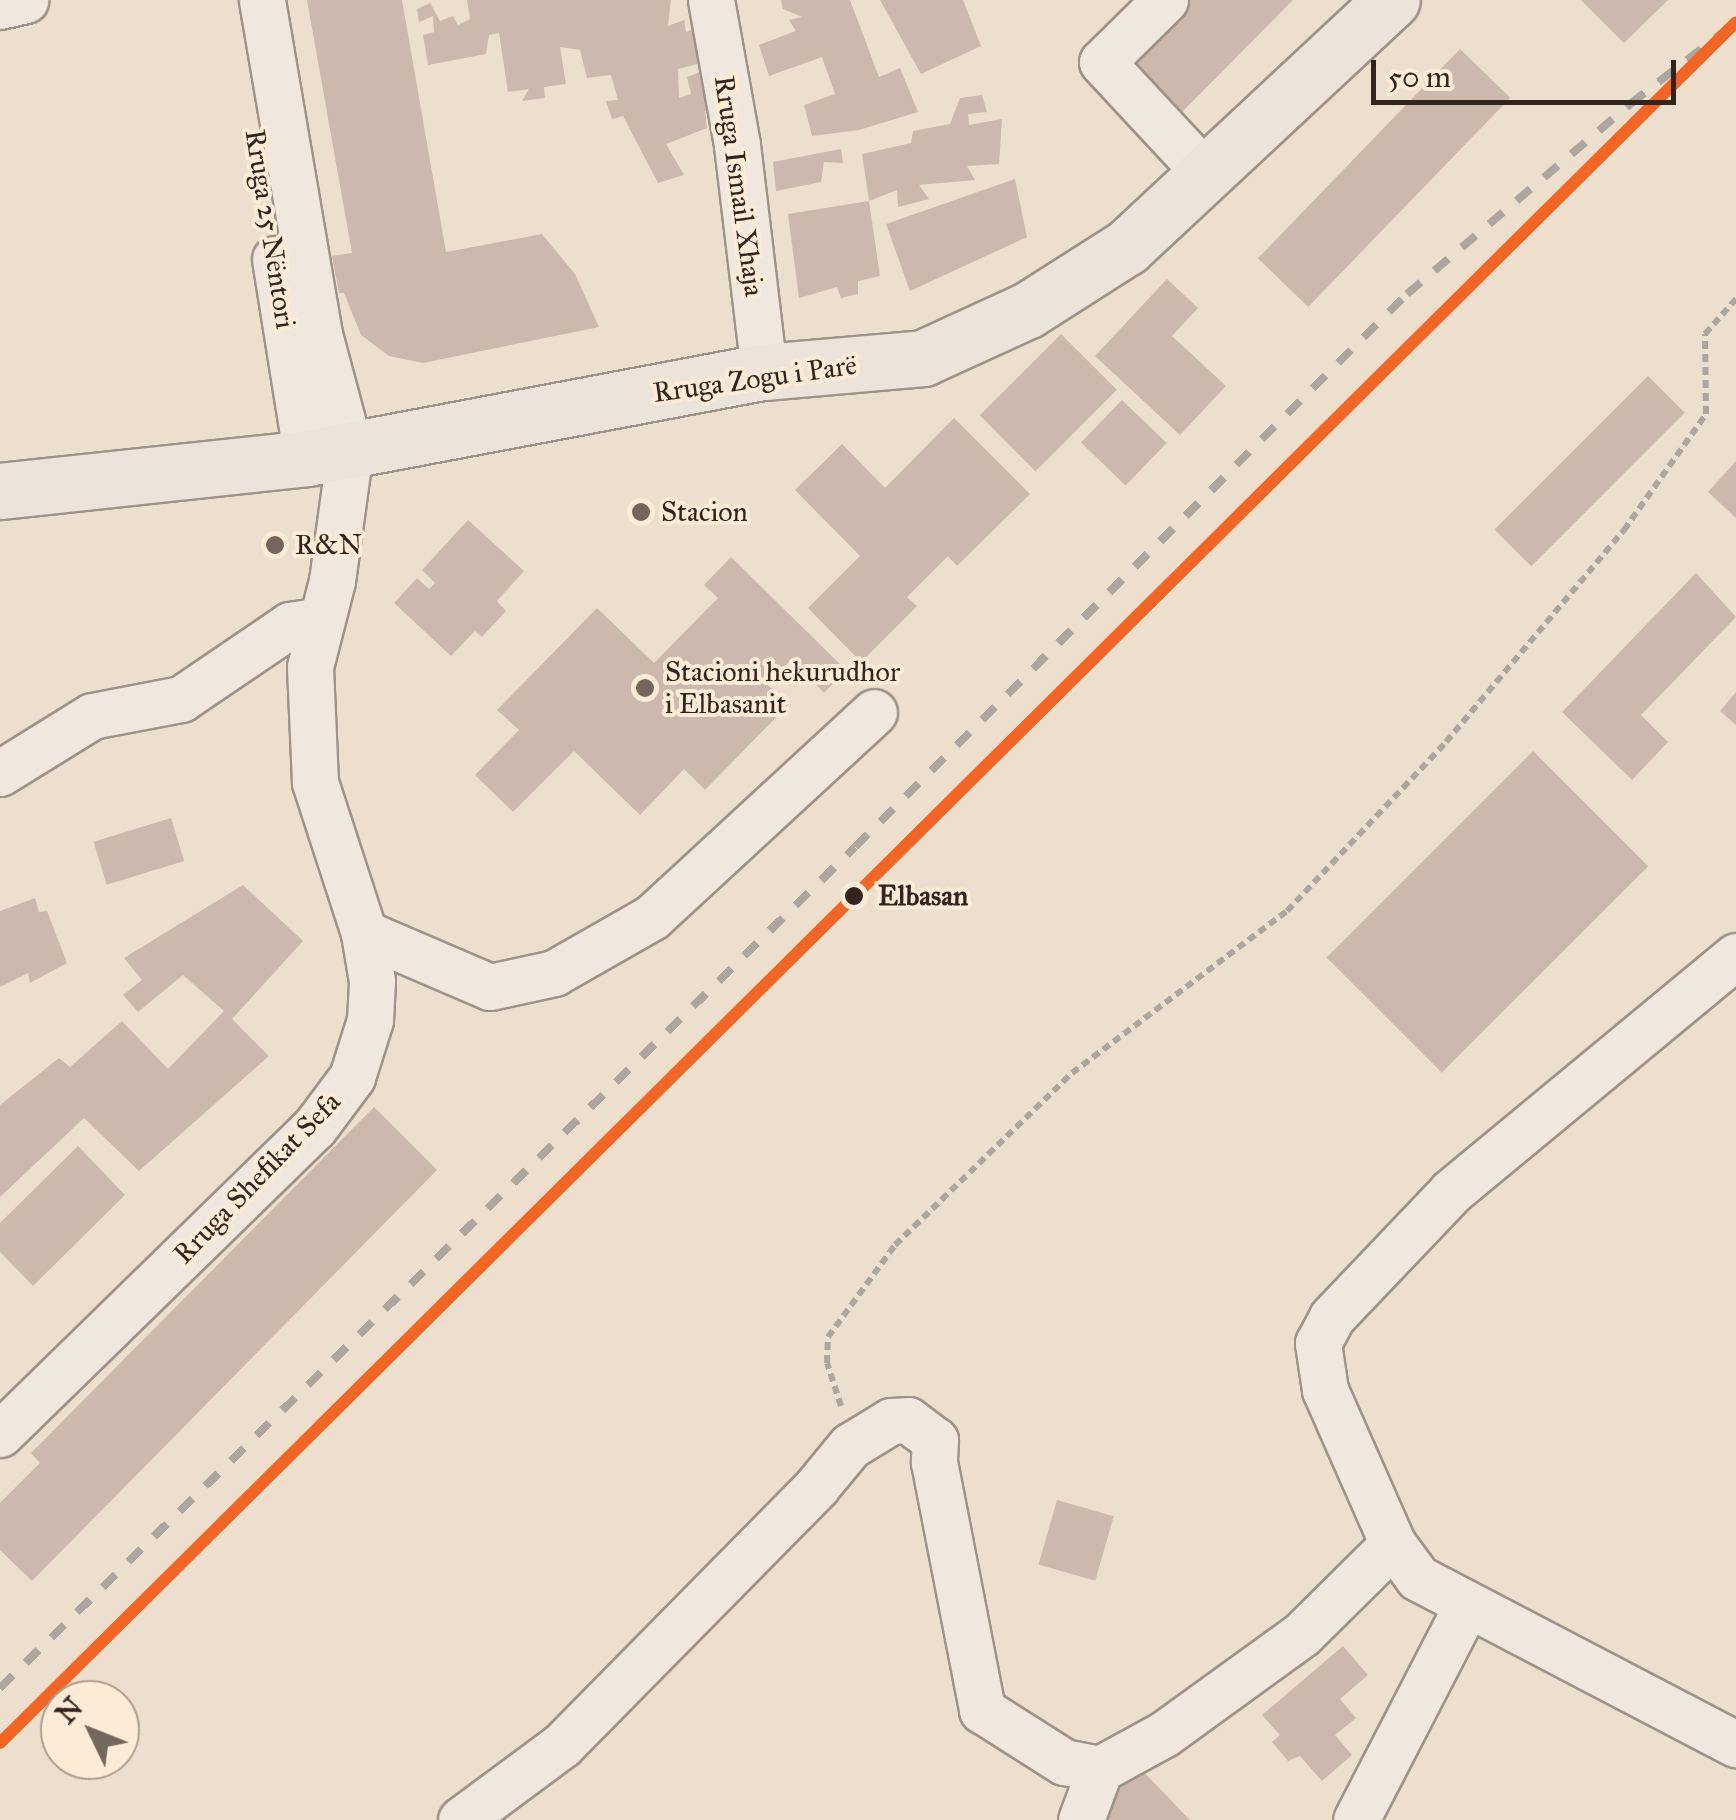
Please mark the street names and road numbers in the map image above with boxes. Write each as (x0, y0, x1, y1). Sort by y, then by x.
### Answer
street label: Rruga Ismail Xhaja (707, 73, 771, 299)
street label: Rruga 25 Nëntori (238, 127, 302, 331)
street label: Rruga Zogu i Parë (651, 348, 859, 410)
street label: Rruga Shefikat Sefa (167, 1085, 347, 1271)

